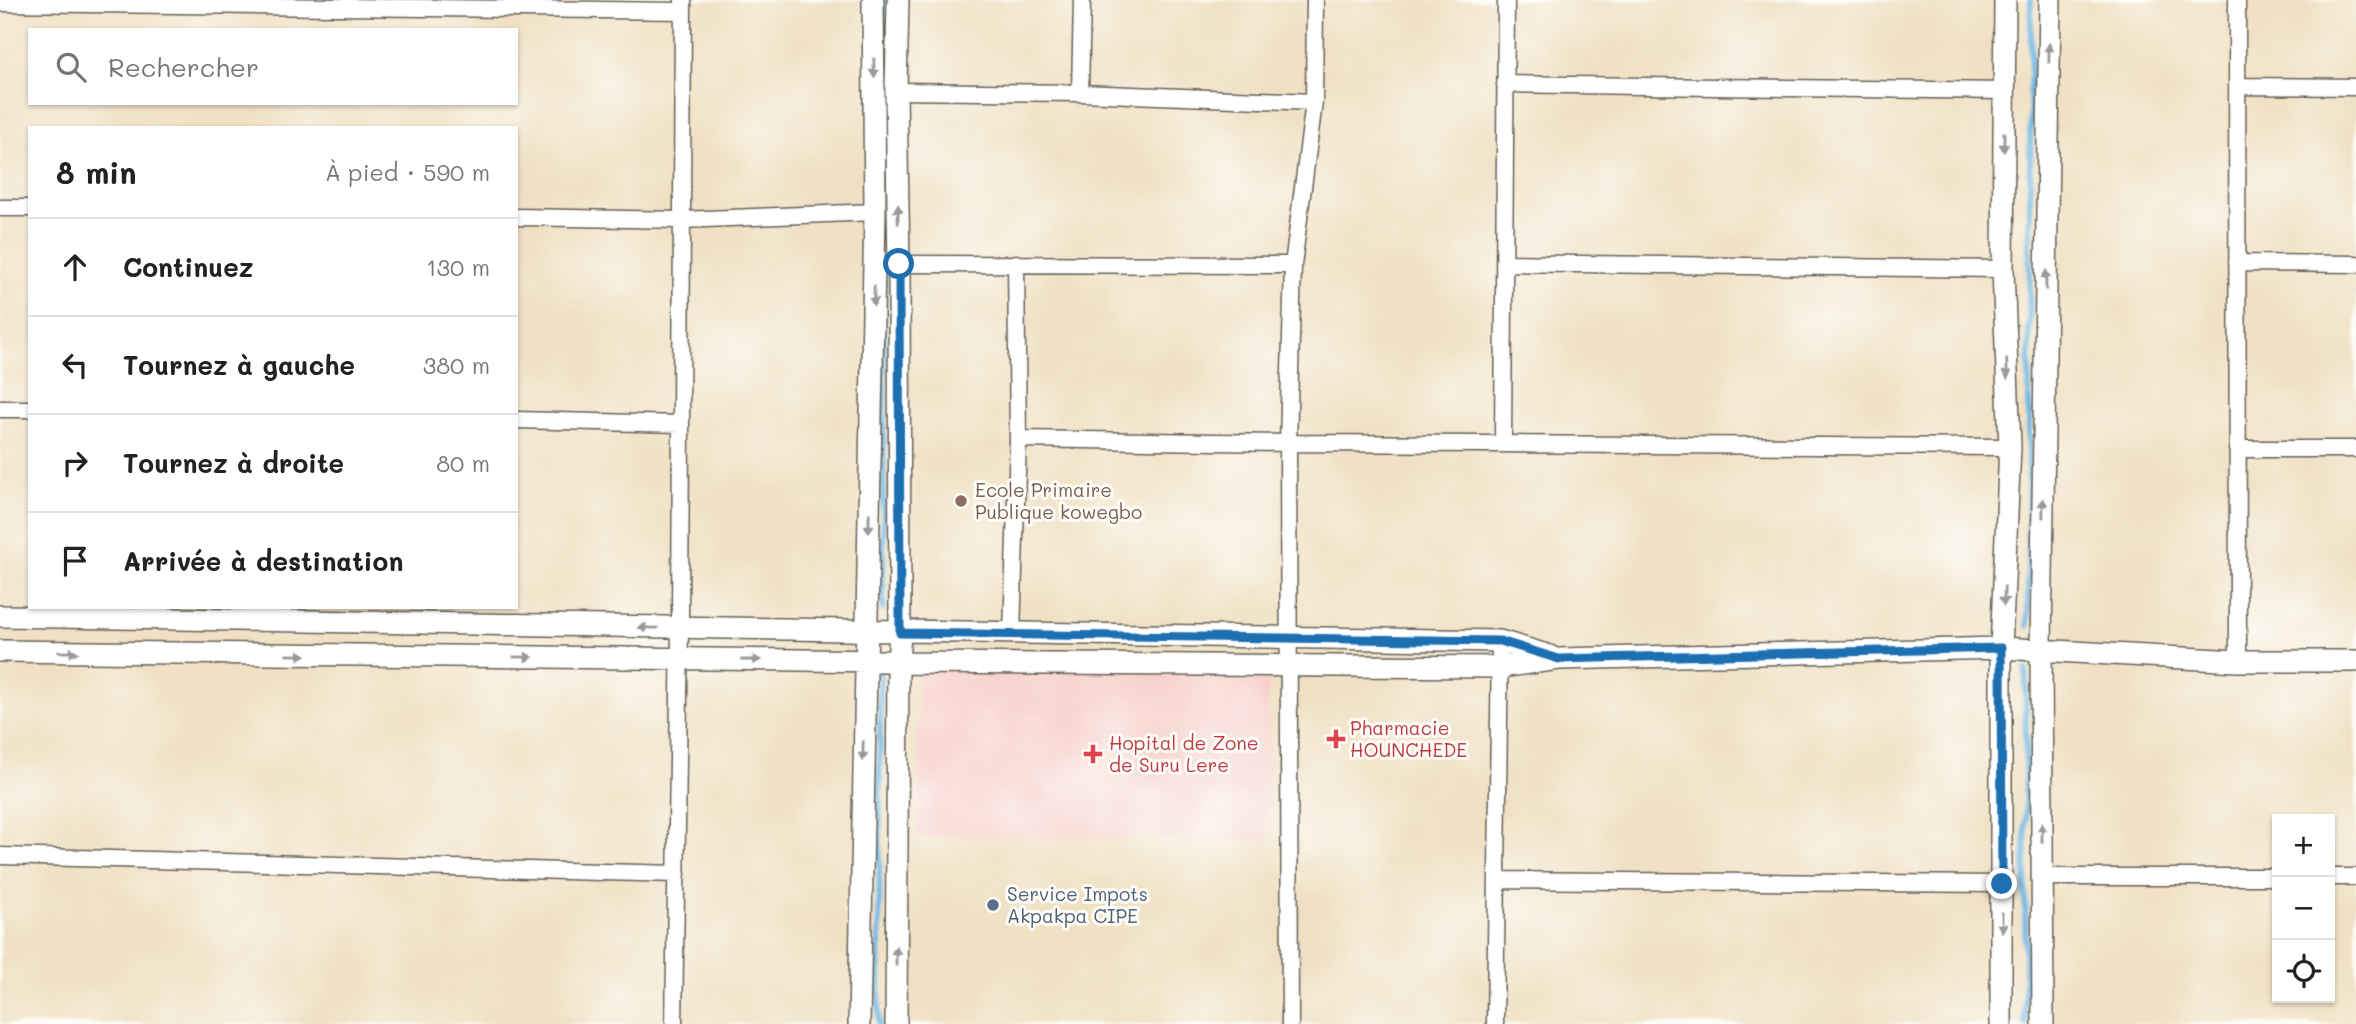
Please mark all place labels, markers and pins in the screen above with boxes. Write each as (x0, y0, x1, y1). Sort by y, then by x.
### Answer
place label: Ecole Primaire Publique kowegbo (975, 477, 1142, 524)
marker: Ecole Primaire Publique kowegbo (953, 493, 969, 509)
place label: Pharmacie HOUNCHEDE (1350, 715, 1467, 762)
place label: Hopital de Zone de Suru Lere (1109, 730, 1259, 777)
marker: Pharmacie HOUNCHEDE (1328, 731, 1344, 747)
marker: Hopital de Zone de Suru Lere (1083, 744, 1103, 764)
place label: Service Impots Akpakpa CIPE (1007, 881, 1148, 928)
marker: Service Impots Akpakpa CIPE (985, 897, 1001, 913)

